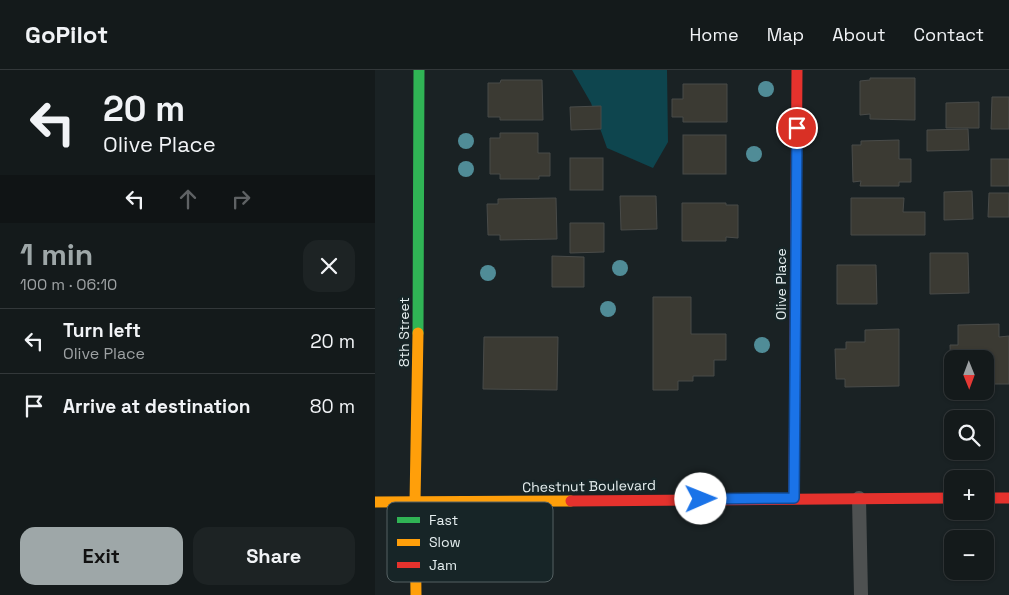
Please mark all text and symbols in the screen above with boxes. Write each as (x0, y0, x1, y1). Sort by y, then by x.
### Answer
text: GoPilot (25, 19, 108, 50)
text: Home (690, 23, 739, 46)
text: Map (767, 23, 804, 46)
text: About (832, 23, 886, 46)
text: Contact (914, 23, 984, 46)
text: 20 m (103, 87, 185, 131)
icon: left (20, 90, 85, 155)
pin (776, 107, 818, 149)
icon: arrive (783, 114, 811, 142)
text: Olive Place (103, 130, 216, 158)
icon: left (121, 185, 149, 213)
icon: ahead (174, 185, 202, 213)
icon: right (227, 185, 255, 213)
text: 1 min (20, 235, 93, 274)
button: close (303, 240, 355, 292)
street label: Olive Place (772, 248, 790, 320)
text: 100 m · 06:10 (20, 274, 117, 295)
street label: 8th Street (395, 297, 413, 367)
text: Turn left (63, 318, 141, 343)
icon: left (20, 327, 48, 355)
text: 20 m (310, 329, 355, 354)
text: Olive Place (63, 343, 145, 364)
north arrow (944, 350, 994, 400)
map controls (944, 350, 994, 580)
icon: arrive (20, 392, 48, 420)
text: Arrive at destination (63, 394, 251, 419)
text: 80 m (310, 394, 355, 419)
button: search (944, 410, 994, 460)
button: + (944, 470, 994, 520)
position arrow (674, 472, 726, 524)
street label: Chestnut Boulevard (522, 476, 656, 496)
legend (387, 502, 553, 582)
text: Fast (429, 511, 458, 529)
button: Exit (20, 527, 183, 585)
button: Share (193, 527, 355, 585)
button: − (944, 530, 994, 580)
text: Slow (429, 533, 461, 551)
text: Jam (429, 556, 457, 574)

